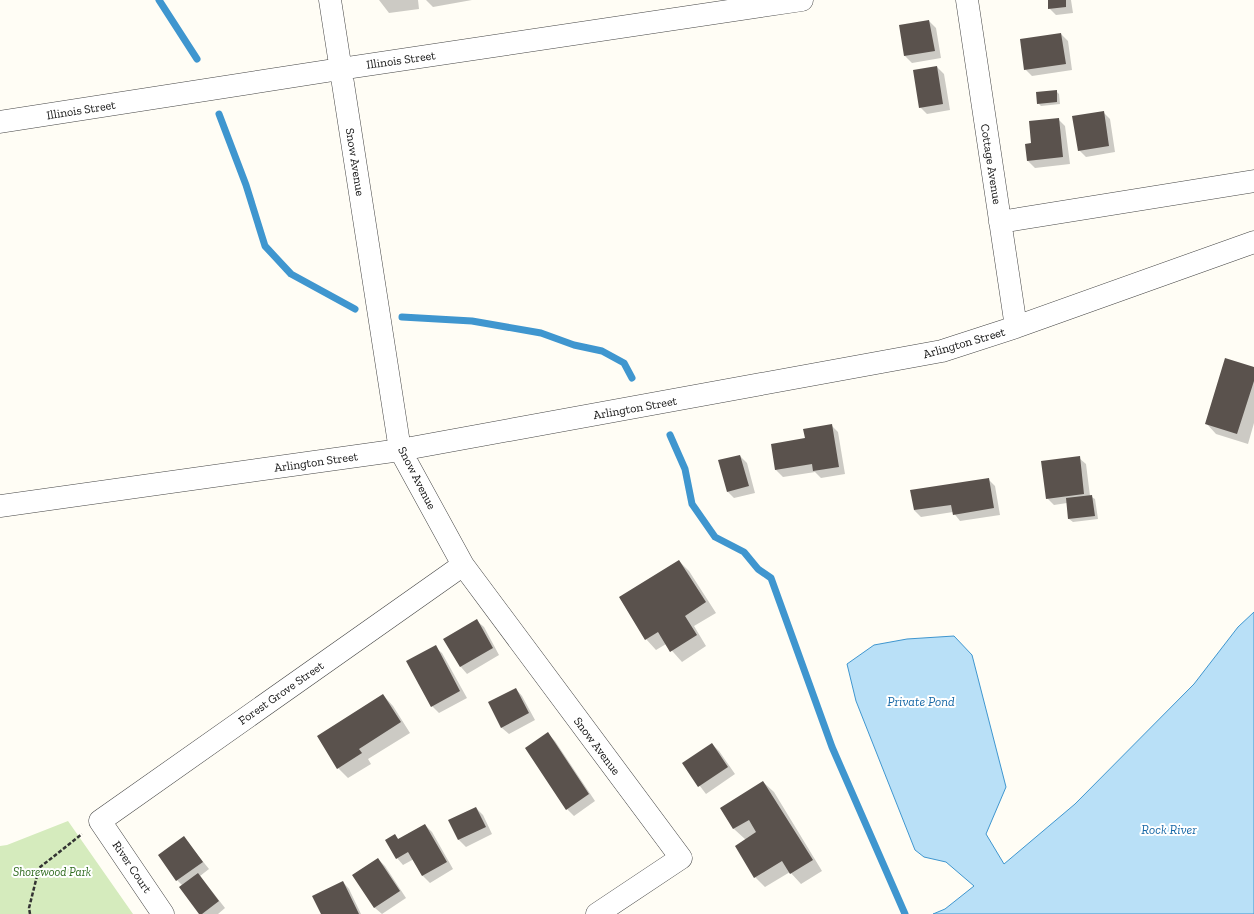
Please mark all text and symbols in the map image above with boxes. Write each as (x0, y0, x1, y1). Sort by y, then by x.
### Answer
street label: Illinois Street (366, 48, 437, 72)
street label: Illinois Street (46, 98, 117, 122)
street label: Cottage Avenue (978, 123, 1004, 206)
street label: Snow Avenue (343, 127, 367, 197)
street label: Arlington Street (921, 324, 1007, 361)
street label: Arlington Street (592, 394, 678, 422)
street label: Snow Avenue (395, 444, 439, 512)
street label: Arlington Street (273, 449, 359, 475)
street label: Forest Grove Street (236, 658, 327, 728)
water label: Private Pond (887, 694, 955, 709)
street label: Snow Avenue (571, 714, 623, 778)
water label: Rock River (1141, 822, 1197, 837)
street label: River Court (109, 838, 155, 896)
park label: Shorewood Park (13, 865, 92, 879)

